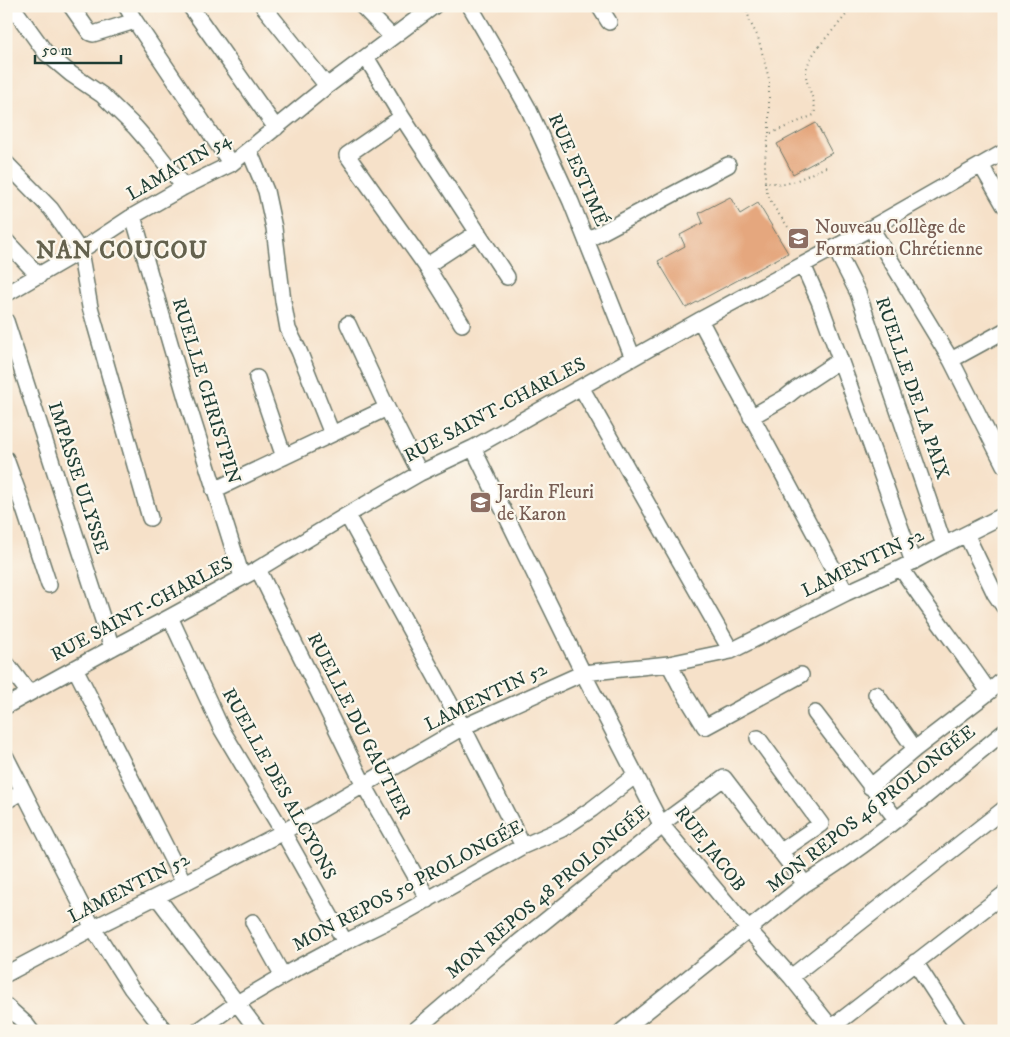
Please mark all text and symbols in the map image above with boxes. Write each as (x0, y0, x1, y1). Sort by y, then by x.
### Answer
scale bar (35, 32, 121, 64)
text: 50 m (42, 41, 72, 60)
street label: RUE ESTIMÉ (543, 110, 614, 230)
street label: LAMATIN 54 (123, 127, 236, 206)
place label: Nouveau Collège de Formation Chrétienne (815, 216, 983, 261)
school or university icon: Nouveau Collège de Formation Chrétienne (787, 226, 811, 250)
district label: NAN COUCOU (36, 236, 208, 266)
street label: RUELLE DE LA PAIX (870, 294, 954, 482)
street label: RUELLE CHRISTPIN (167, 295, 245, 487)
street label: RUE SAINT-CHARLES (400, 352, 590, 468)
street label: IMPASSE ULYSSE (43, 399, 113, 557)
place label: Jardin Fleuri de Karon (495, 481, 594, 526)
school or university icon: Jardin Fleuri de Karon (469, 491, 493, 515)
street label: LAMENTIN 52 (798, 523, 928, 603)
street label: RUE SAINT-CHARLES (47, 551, 237, 667)
street label: RUELLE DU GAUTIER (302, 629, 416, 823)
street label: LAMENTIN 52 (421, 657, 551, 737)
street label: RUELLE DES ALCYONS (217, 684, 341, 884)
street label: MON REPOS 46 PROLONGÉE (761, 719, 980, 898)
street label: MON REPOS 48 PROLONGÉE (441, 799, 654, 984)
street label: RUE JACOB (670, 802, 750, 896)
street label: MON REPOS 50 PROLONGÉE (288, 814, 527, 957)
street label: LAMENTIN 52 (64, 847, 194, 928)

